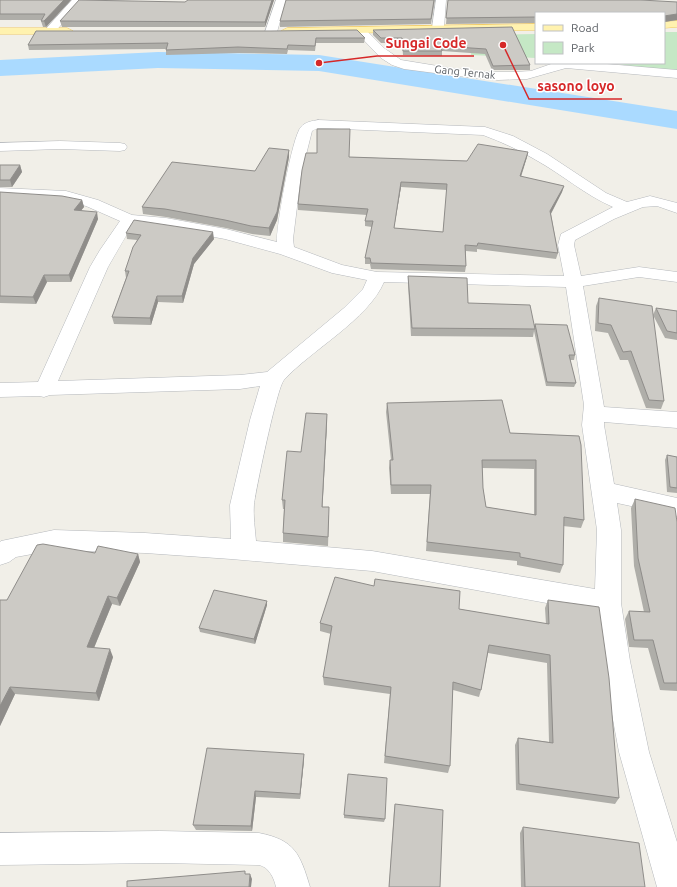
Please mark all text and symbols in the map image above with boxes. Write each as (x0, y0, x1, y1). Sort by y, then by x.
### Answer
legend (535, 12, 665, 64)
text: Road (571, 21, 599, 34)
callout: Sungai Code (377, 30, 474, 56)
text: Sungai Code (385, 35, 467, 51)
text: Park (571, 41, 595, 54)
street label: Gang Ternak (434, 63, 497, 81)
callout: sasono loyo (529, 73, 622, 99)
text: sasono loyo (537, 78, 615, 94)

